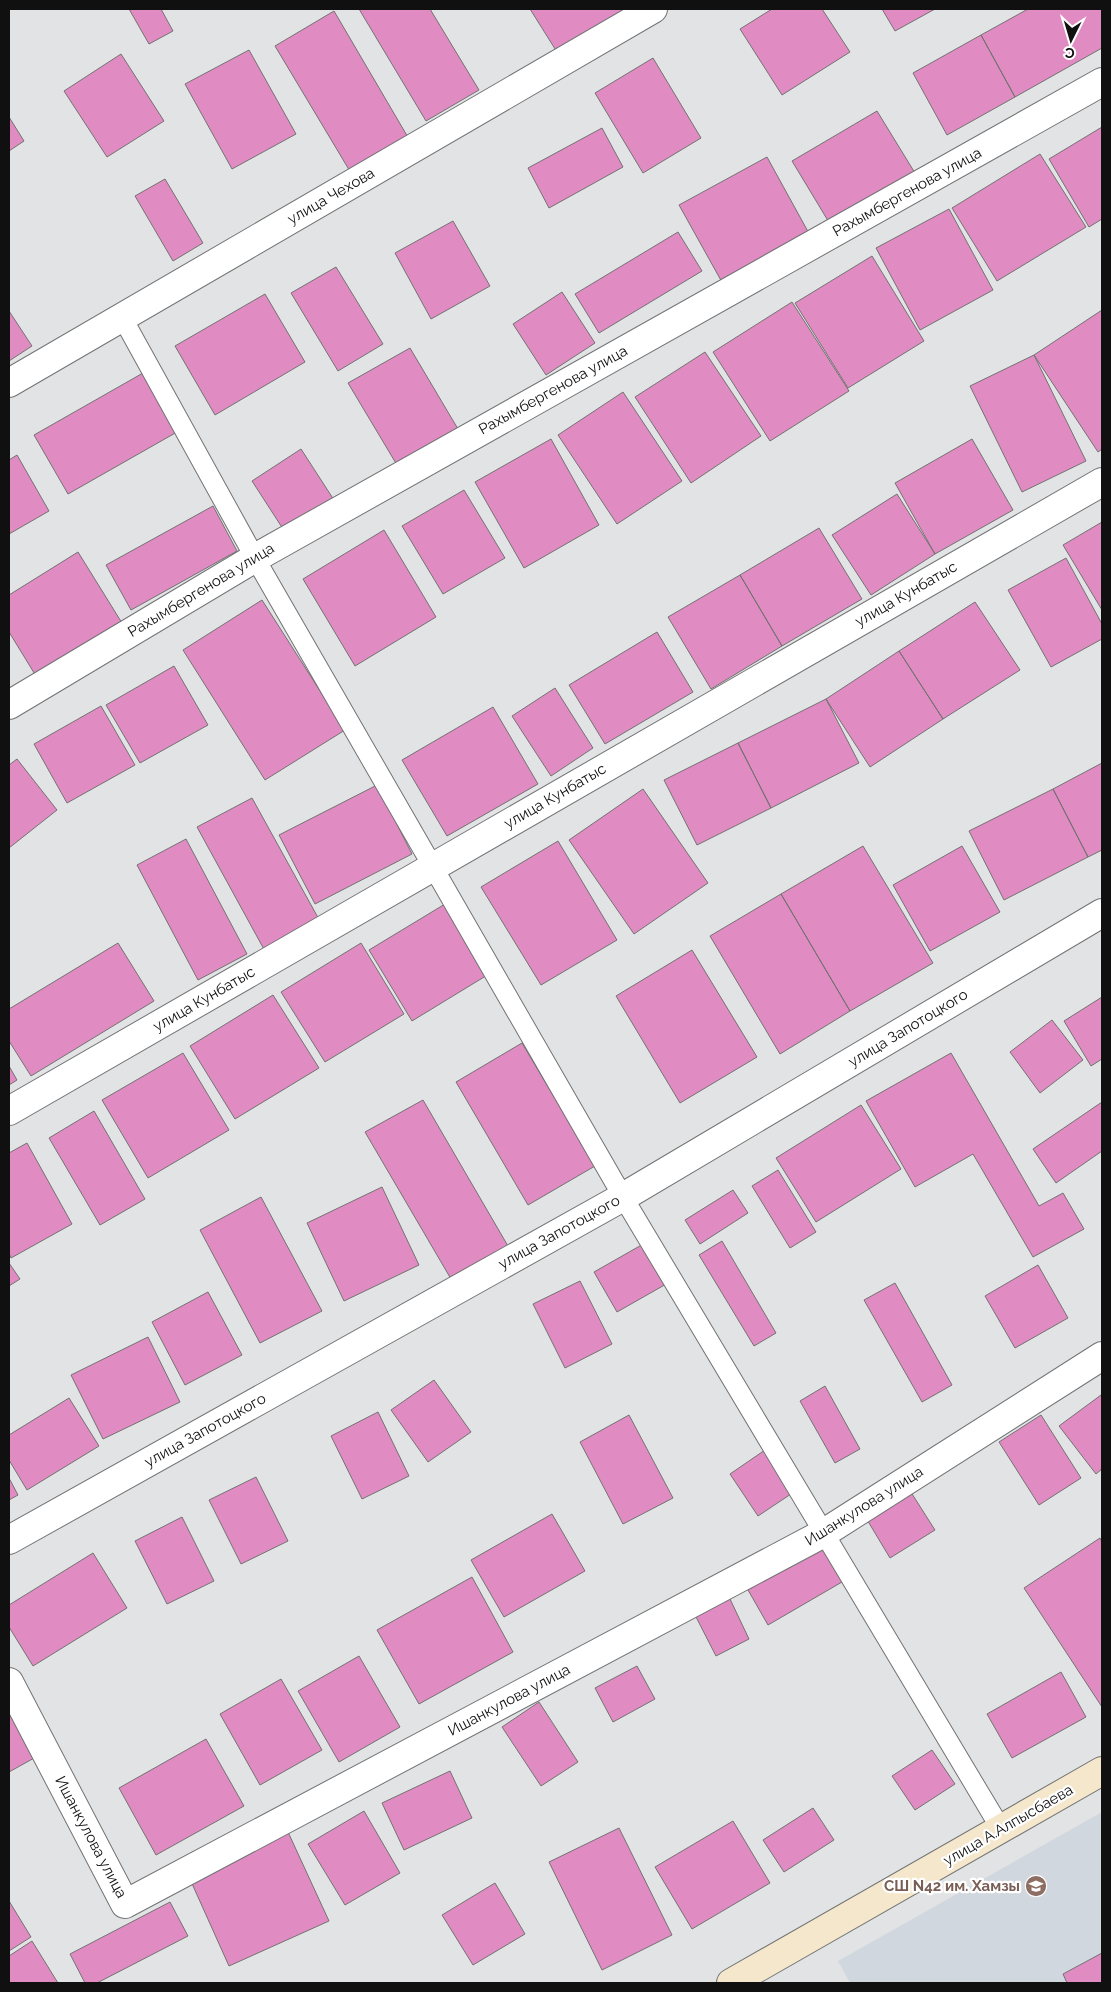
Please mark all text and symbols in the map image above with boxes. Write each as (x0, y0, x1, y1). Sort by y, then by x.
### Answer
north arrow (1046, 15, 1096, 65)
text: С (1064, 45, 1075, 61)
street label: Рахымбергенова улица (829, 144, 985, 240)
street label: улица Чехова (284, 164, 378, 228)
street label: Рахымбергенова улица (475, 342, 631, 438)
street label: Рахымбергенова улица (125, 539, 277, 641)
street label: улица Кунбатыс (852, 557, 960, 631)
street label: улица Кунбатыс (501, 759, 609, 833)
street label: улица Кунбатыс (150, 962, 258, 1036)
street label: улица Запотоцкого (845, 985, 971, 1071)
street label: улица Запотоцкого (495, 1191, 623, 1273)
street label: улица Запотоцкого (141, 1389, 269, 1471)
street label: Ишанкулова улица (802, 1462, 926, 1550)
street label: Ишанкулова улица (445, 1660, 573, 1740)
street label: Ишанкулова улица (51, 1773, 131, 1901)
street label: улица А.Алпысбаева (940, 1781, 1076, 1869)
school or university icon: СШ N42 им. Хамзы (1024, 1874, 1048, 1898)
place label: СШ N42 им. Хамзы (884, 1877, 1020, 1895)

